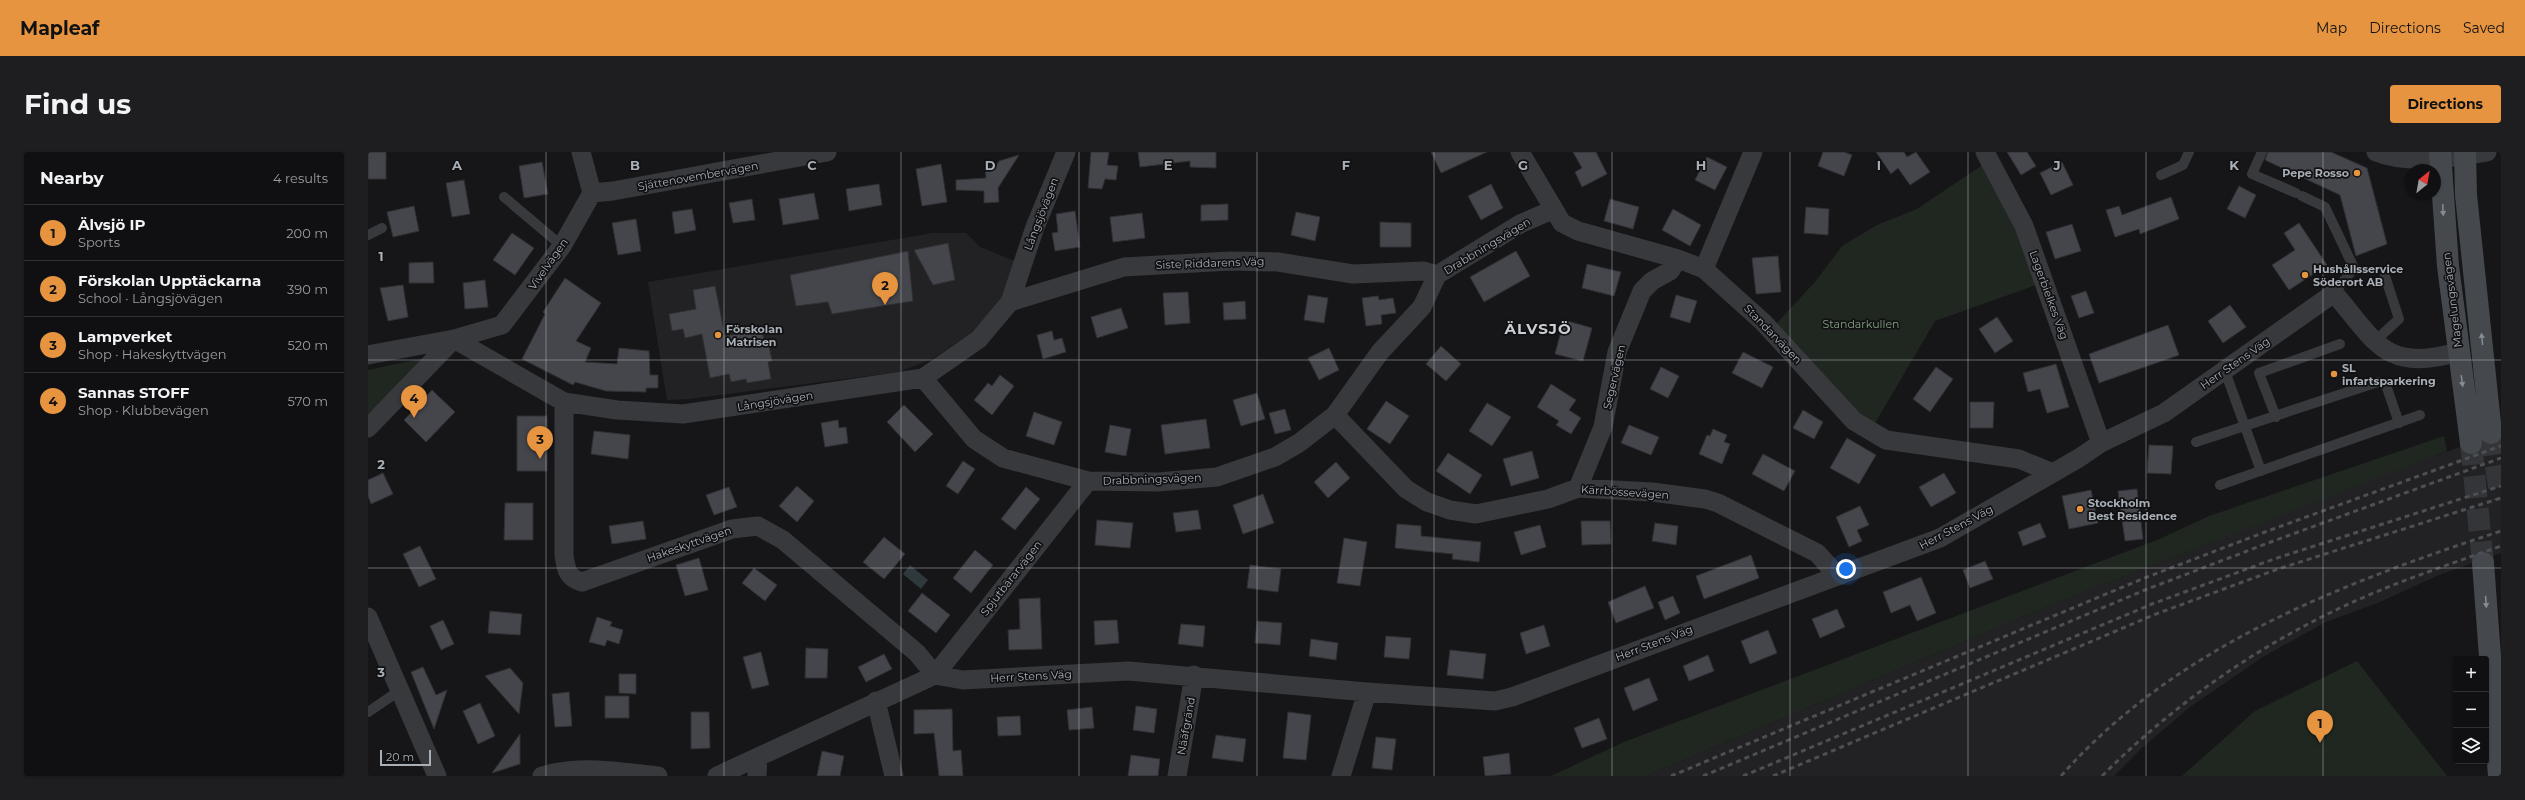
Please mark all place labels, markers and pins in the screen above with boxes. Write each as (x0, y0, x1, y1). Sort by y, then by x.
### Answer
place label: Pepe Rosso (2282, 166, 2349, 180)
marker: Pepe Rosso (2352, 168, 2362, 178)
place label: Hushållsservice Söderort AB (2313, 262, 2403, 289)
marker: Hushållsservice Söderort AB (2300, 270, 2310, 280)
pin: 2 (872, 272, 898, 305)
place label: Förskolan Matrisen (726, 322, 783, 349)
marker: Förskolan Matrisen (713, 330, 723, 340)
place label: SL infartsparkering (2342, 361, 2436, 388)
marker: SL infartsparkering (2329, 369, 2339, 379)
pin: 4 (401, 385, 427, 418)
pin: 3 (527, 426, 553, 459)
place label: Stockholm Best Residence (2088, 496, 2177, 523)
marker: Stockholm Best Residence (2075, 504, 2085, 514)
pin: 1 (2307, 710, 2333, 743)

